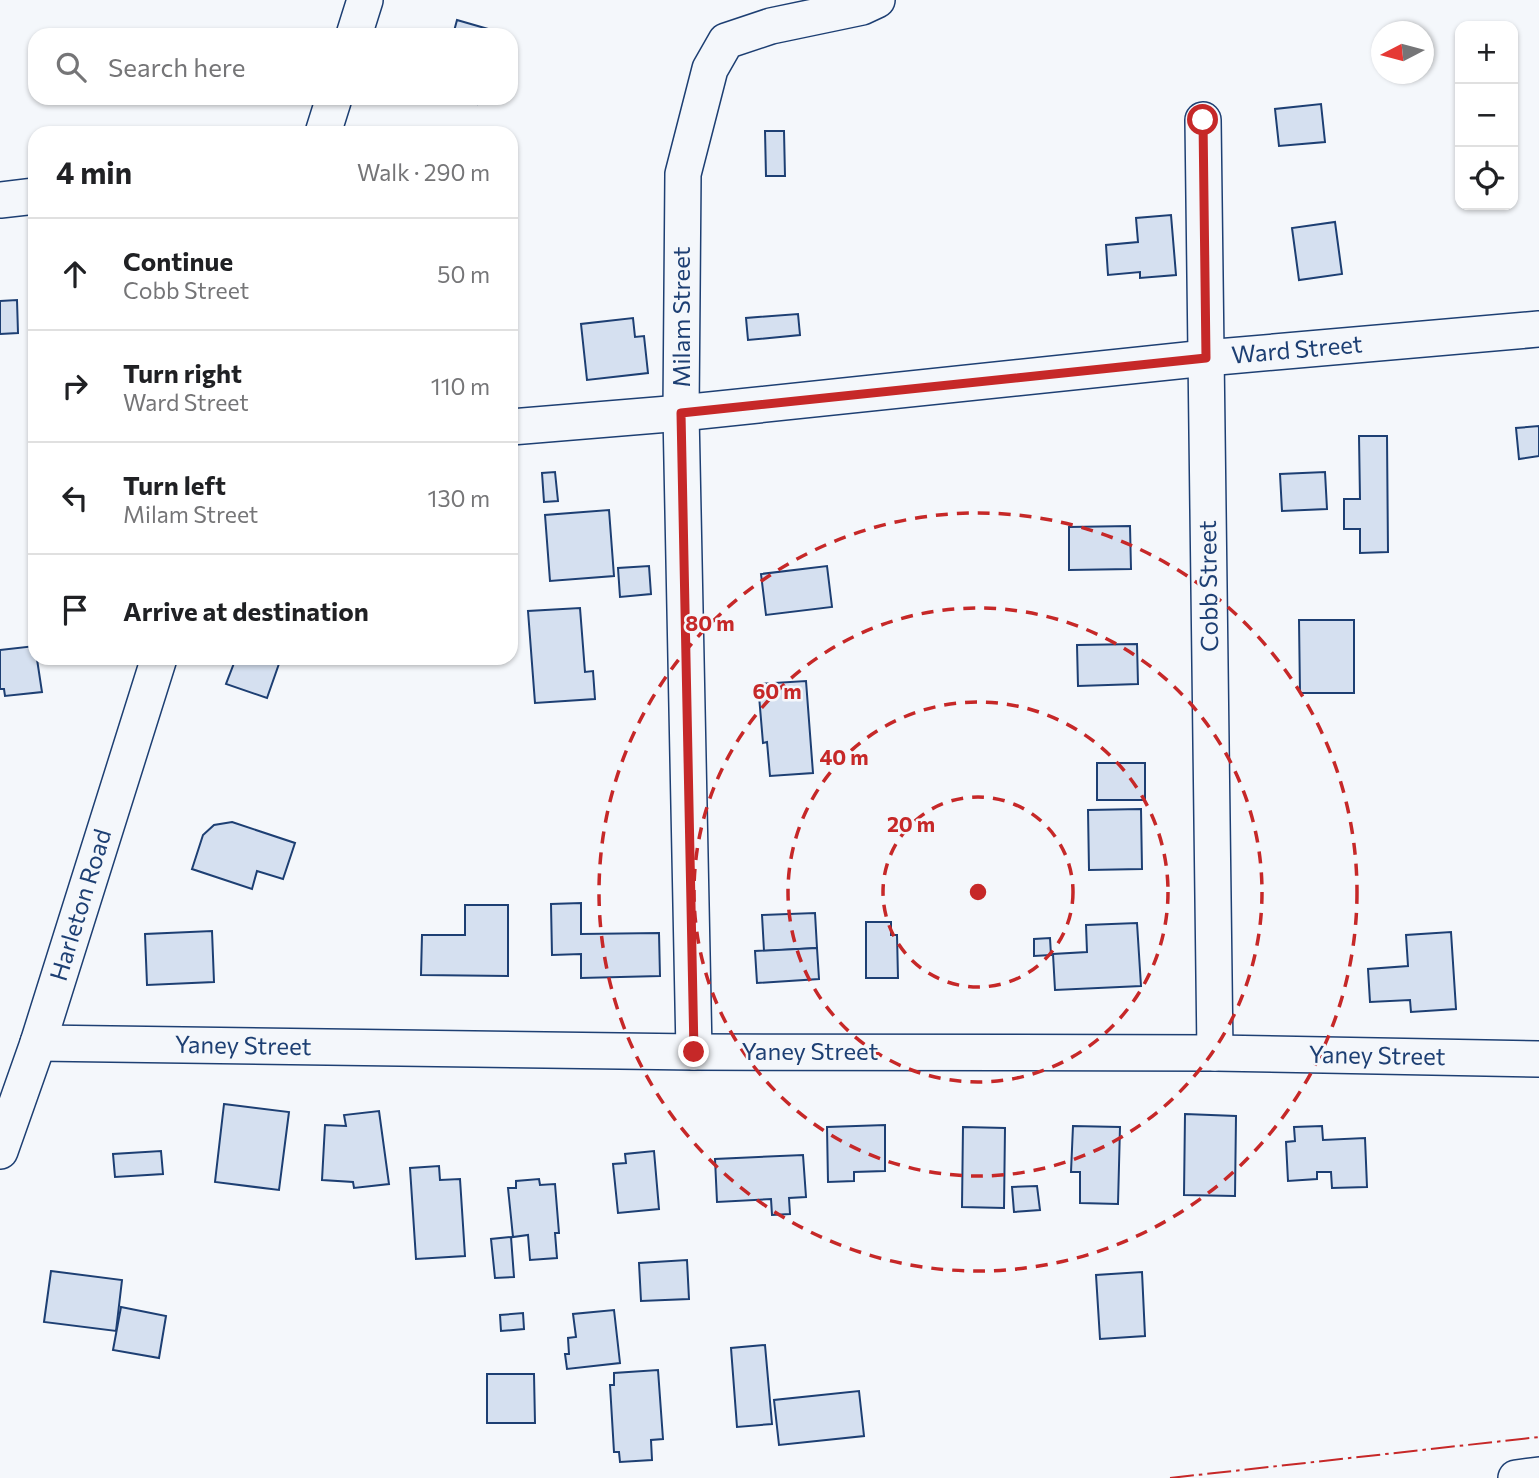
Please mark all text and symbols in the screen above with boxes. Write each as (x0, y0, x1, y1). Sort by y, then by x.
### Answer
north arrow (1371, 21, 1434, 84)
map controls (1455, 21, 1518, 210)
button: + (1455, 21, 1518, 84)
search box (28, 28, 518, 105)
icon: search (52, 48, 90, 86)
text: Search here (108, 51, 246, 82)
button: − (1455, 84, 1518, 147)
route start (1187, 104, 1218, 135)
button: locate (1455, 147, 1518, 210)
text: 4 min (56, 153, 132, 190)
text: Walk · 290 m (357, 158, 490, 186)
text: Continue (123, 245, 233, 276)
street label: Milam Street (666, 246, 695, 388)
icon: ahead (56, 255, 94, 293)
text: 50 m (437, 260, 490, 288)
text: Cobb Street (123, 276, 249, 304)
street label: Ward Street (1230, 328, 1364, 369)
text: Turn right (123, 357, 242, 388)
icon: right (56, 367, 94, 405)
text: 110 m (431, 372, 490, 400)
text: Ward Street (123, 388, 249, 416)
text: Turn left (123, 469, 226, 500)
icon: left (56, 479, 94, 517)
text: 130 m (428, 484, 490, 512)
text: Milam Street (123, 500, 258, 528)
street label: Cobb Street (1192, 520, 1223, 652)
icon: arrive (56, 591, 94, 629)
text: Arrive at destination (123, 595, 369, 626)
text: 80 m (685, 610, 735, 635)
text: 60 m (752, 678, 802, 703)
text: 40 m (819, 744, 869, 769)
text: 20 m (887, 811, 935, 836)
street label: Harleton Road (43, 825, 116, 984)
centre of rings (966, 880, 990, 904)
street label: Yaney Street (174, 1029, 312, 1060)
route end (678, 1036, 709, 1067)
street label: Yaney Street (742, 1036, 879, 1065)
street label: Yaney Street (1308, 1039, 1446, 1070)

